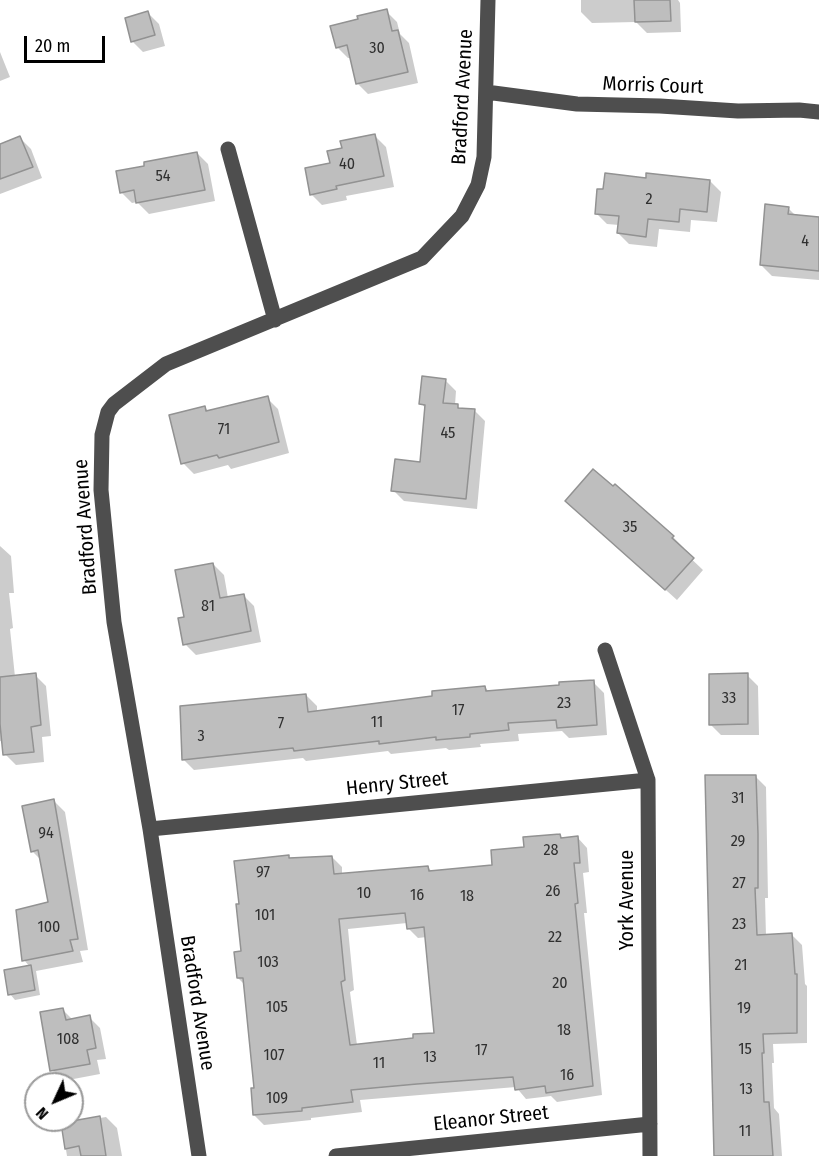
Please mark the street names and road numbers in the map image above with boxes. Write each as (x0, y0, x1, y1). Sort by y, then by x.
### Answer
street label: Bradford Avenue (447, 28, 479, 166)
street label: Morris Court (602, 72, 704, 100)
street label: Bradford Avenue (69, 458, 103, 596)
street label: Henry Street (345, 767, 449, 801)
street label: York Avenue (615, 850, 639, 950)
street label: Bradford Avenue (174, 934, 220, 1072)
street label: Eleanor Street (432, 1101, 550, 1137)

